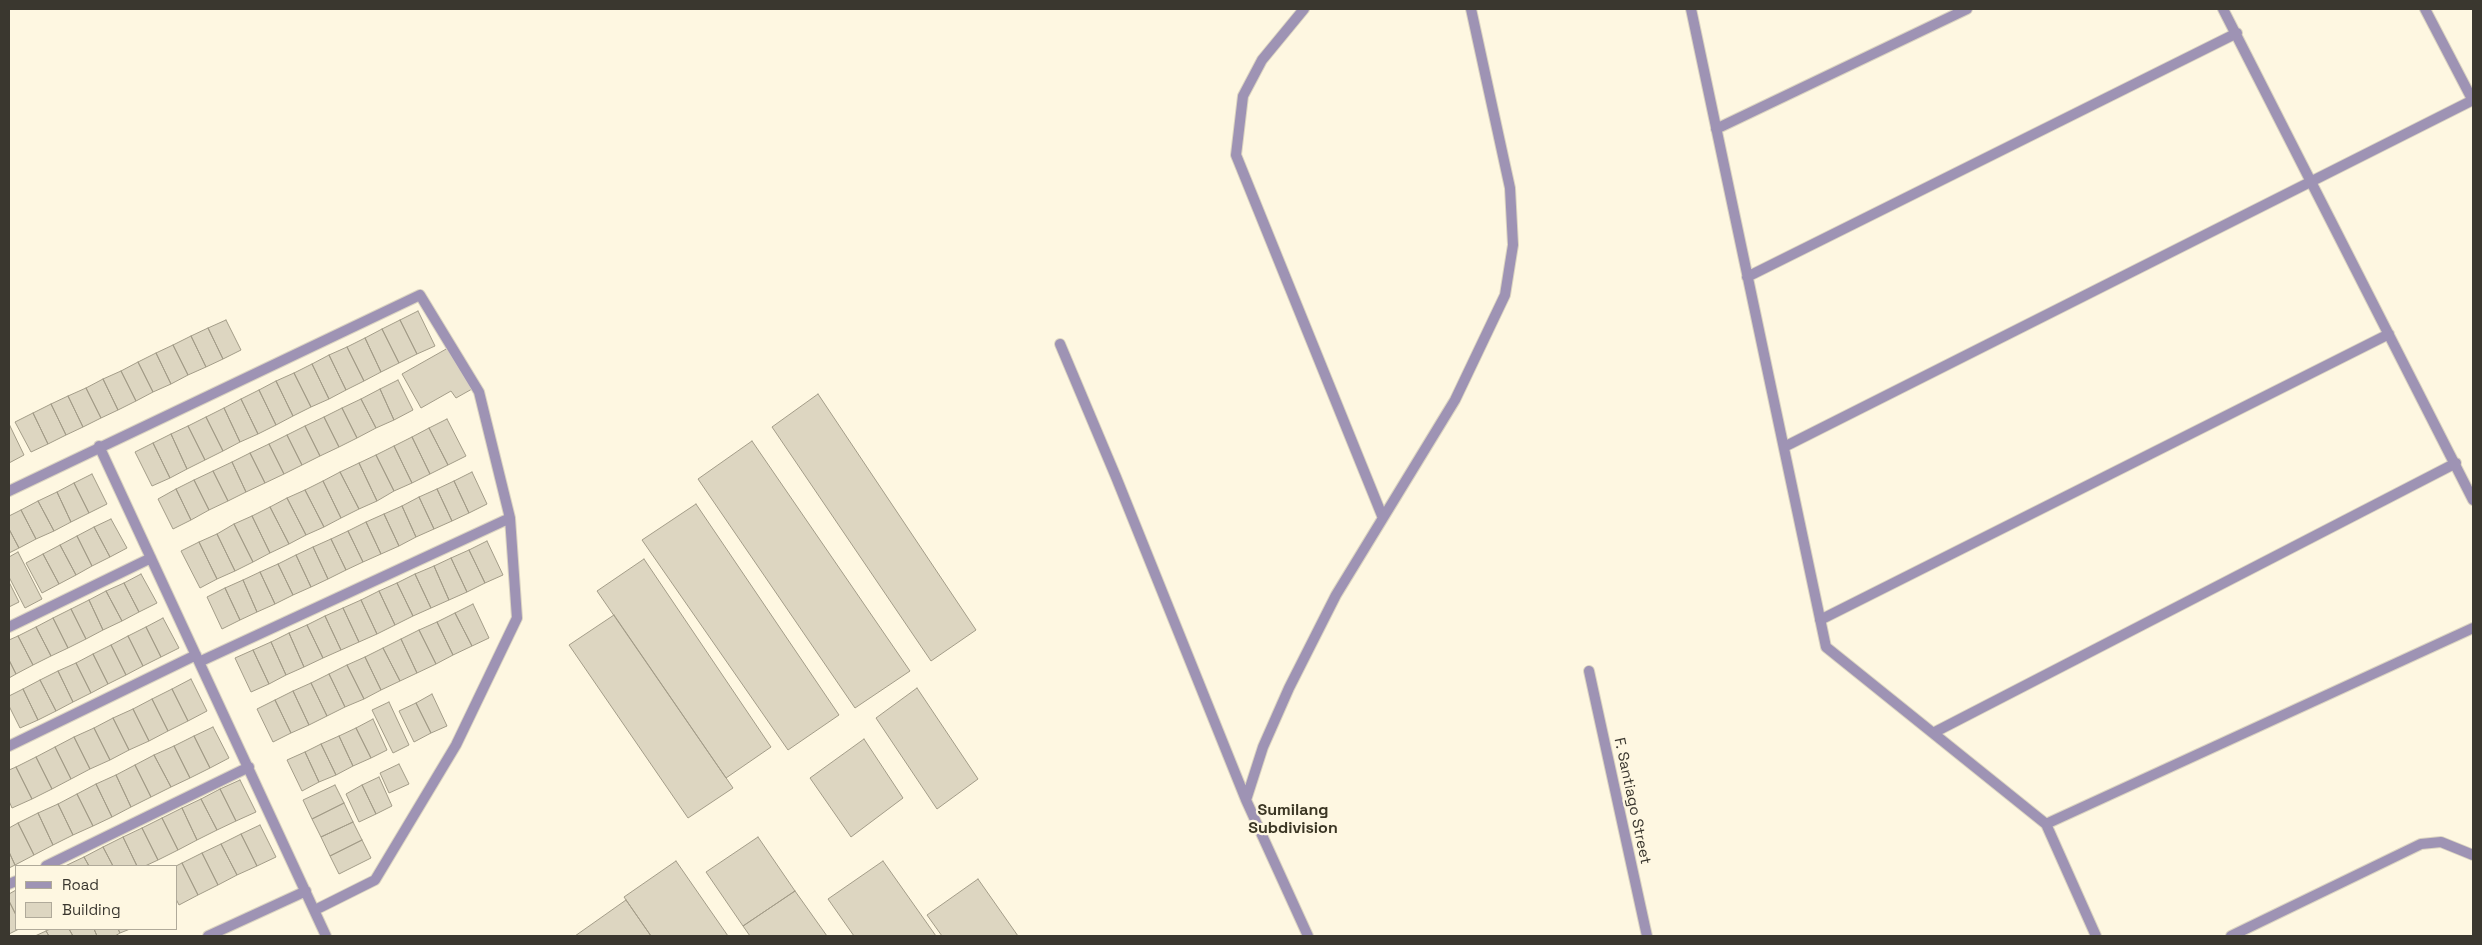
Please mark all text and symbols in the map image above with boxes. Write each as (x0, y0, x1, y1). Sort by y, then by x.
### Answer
street label: F. Santiago Street (1610, 736, 1654, 866)
district label: Sumilang Subdivision (1248, 801, 1338, 839)
legend (15, 865, 178, 930)
text: Road (62, 875, 99, 894)
text: Building (62, 900, 121, 919)

